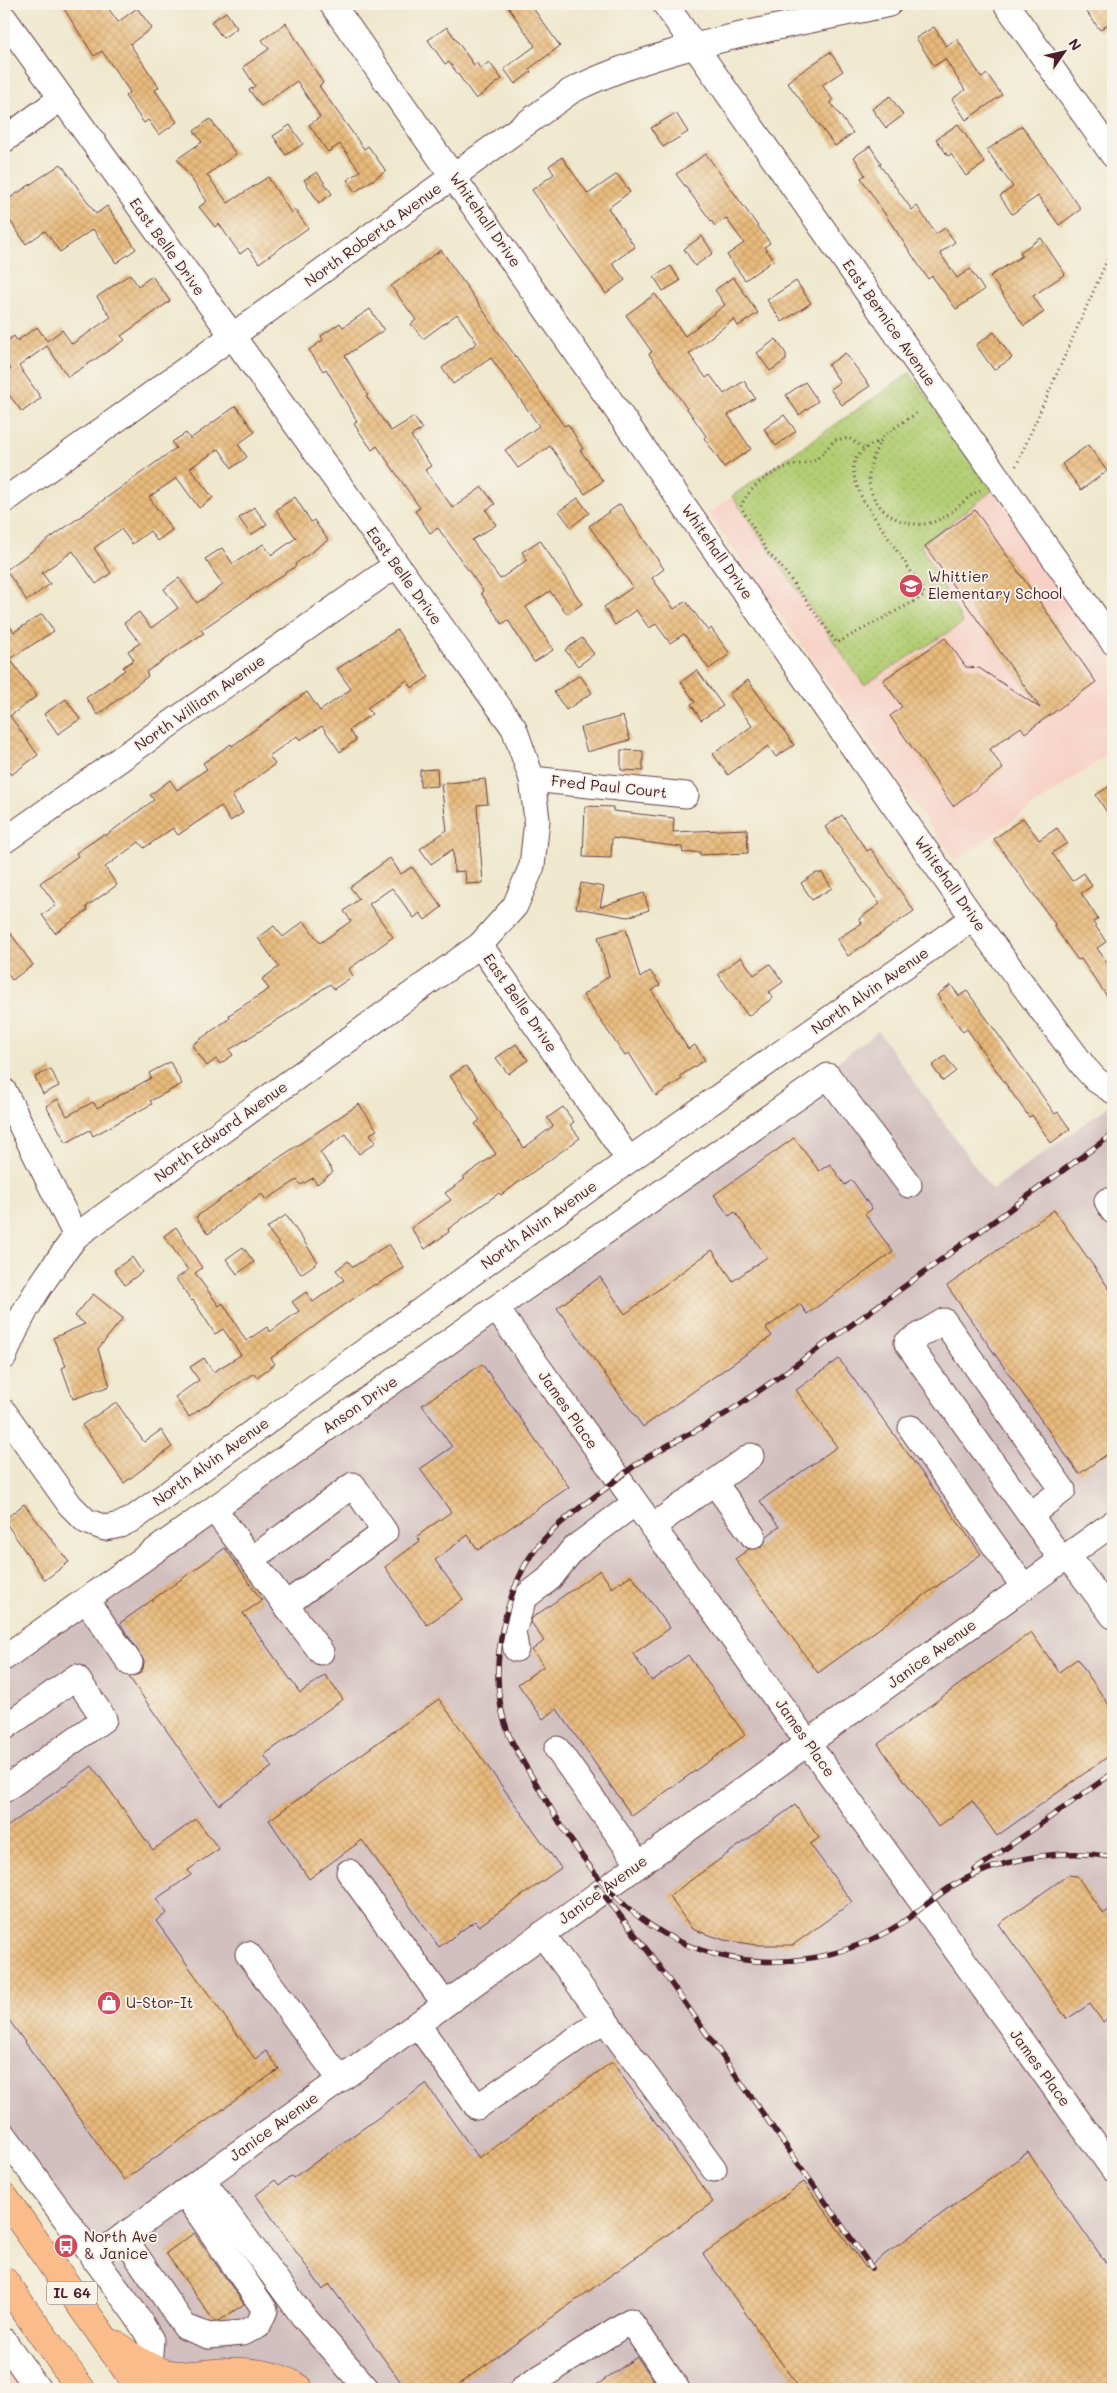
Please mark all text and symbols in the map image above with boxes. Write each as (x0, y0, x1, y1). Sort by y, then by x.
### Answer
north arrow (1040, 28, 1090, 78)
text: N (1064, 35, 1086, 54)
street label: Whitehall Drive (446, 168, 526, 271)
street label: North Roberta Avenue (300, 178, 445, 291)
street label: East Belle Drive (125, 193, 210, 299)
street label: East Bernice Avenue (838, 255, 941, 390)
street label: Whitehall Drive (678, 500, 758, 603)
street label: East Belle Drive (362, 522, 447, 628)
place label: Whittier Elementary School (928, 566, 1063, 603)
school or university icon: Whittier Elementary School (898, 573, 924, 599)
street label: North William Avenue (130, 649, 269, 755)
street label: Fred Paul Court (550, 770, 668, 802)
street label: Whitehall Drive (911, 832, 991, 935)
street label: North Alvin Avenue (807, 942, 932, 1038)
street label: East Belle Drive (479, 949, 562, 1056)
street label: North Edward Avenue (150, 1076, 291, 1186)
street label: North Alvin Avenue (476, 1175, 601, 1273)
street label: James Place (534, 1366, 603, 1453)
street label: Anson Drive (318, 1371, 401, 1438)
street label: North Alvin Avenue (148, 1412, 273, 1510)
street label: Janice Avenue (883, 1614, 980, 1692)
street label: James Place (771, 1694, 840, 1781)
street label: Janice Avenue (554, 1850, 651, 1928)
shop icon: U-Stor-It (96, 1990, 122, 2016)
place label: U-Stor-It (126, 1992, 193, 2012)
street label: James Place (1006, 2025, 1076, 2110)
street label: Janice Avenue (225, 2087, 322, 2165)
place label: North Ave & Janice (84, 2226, 157, 2263)
bus stop icon: North Ave & Janice (53, 2233, 79, 2259)
road number: IL 64 (47, 2282, 97, 2304)

